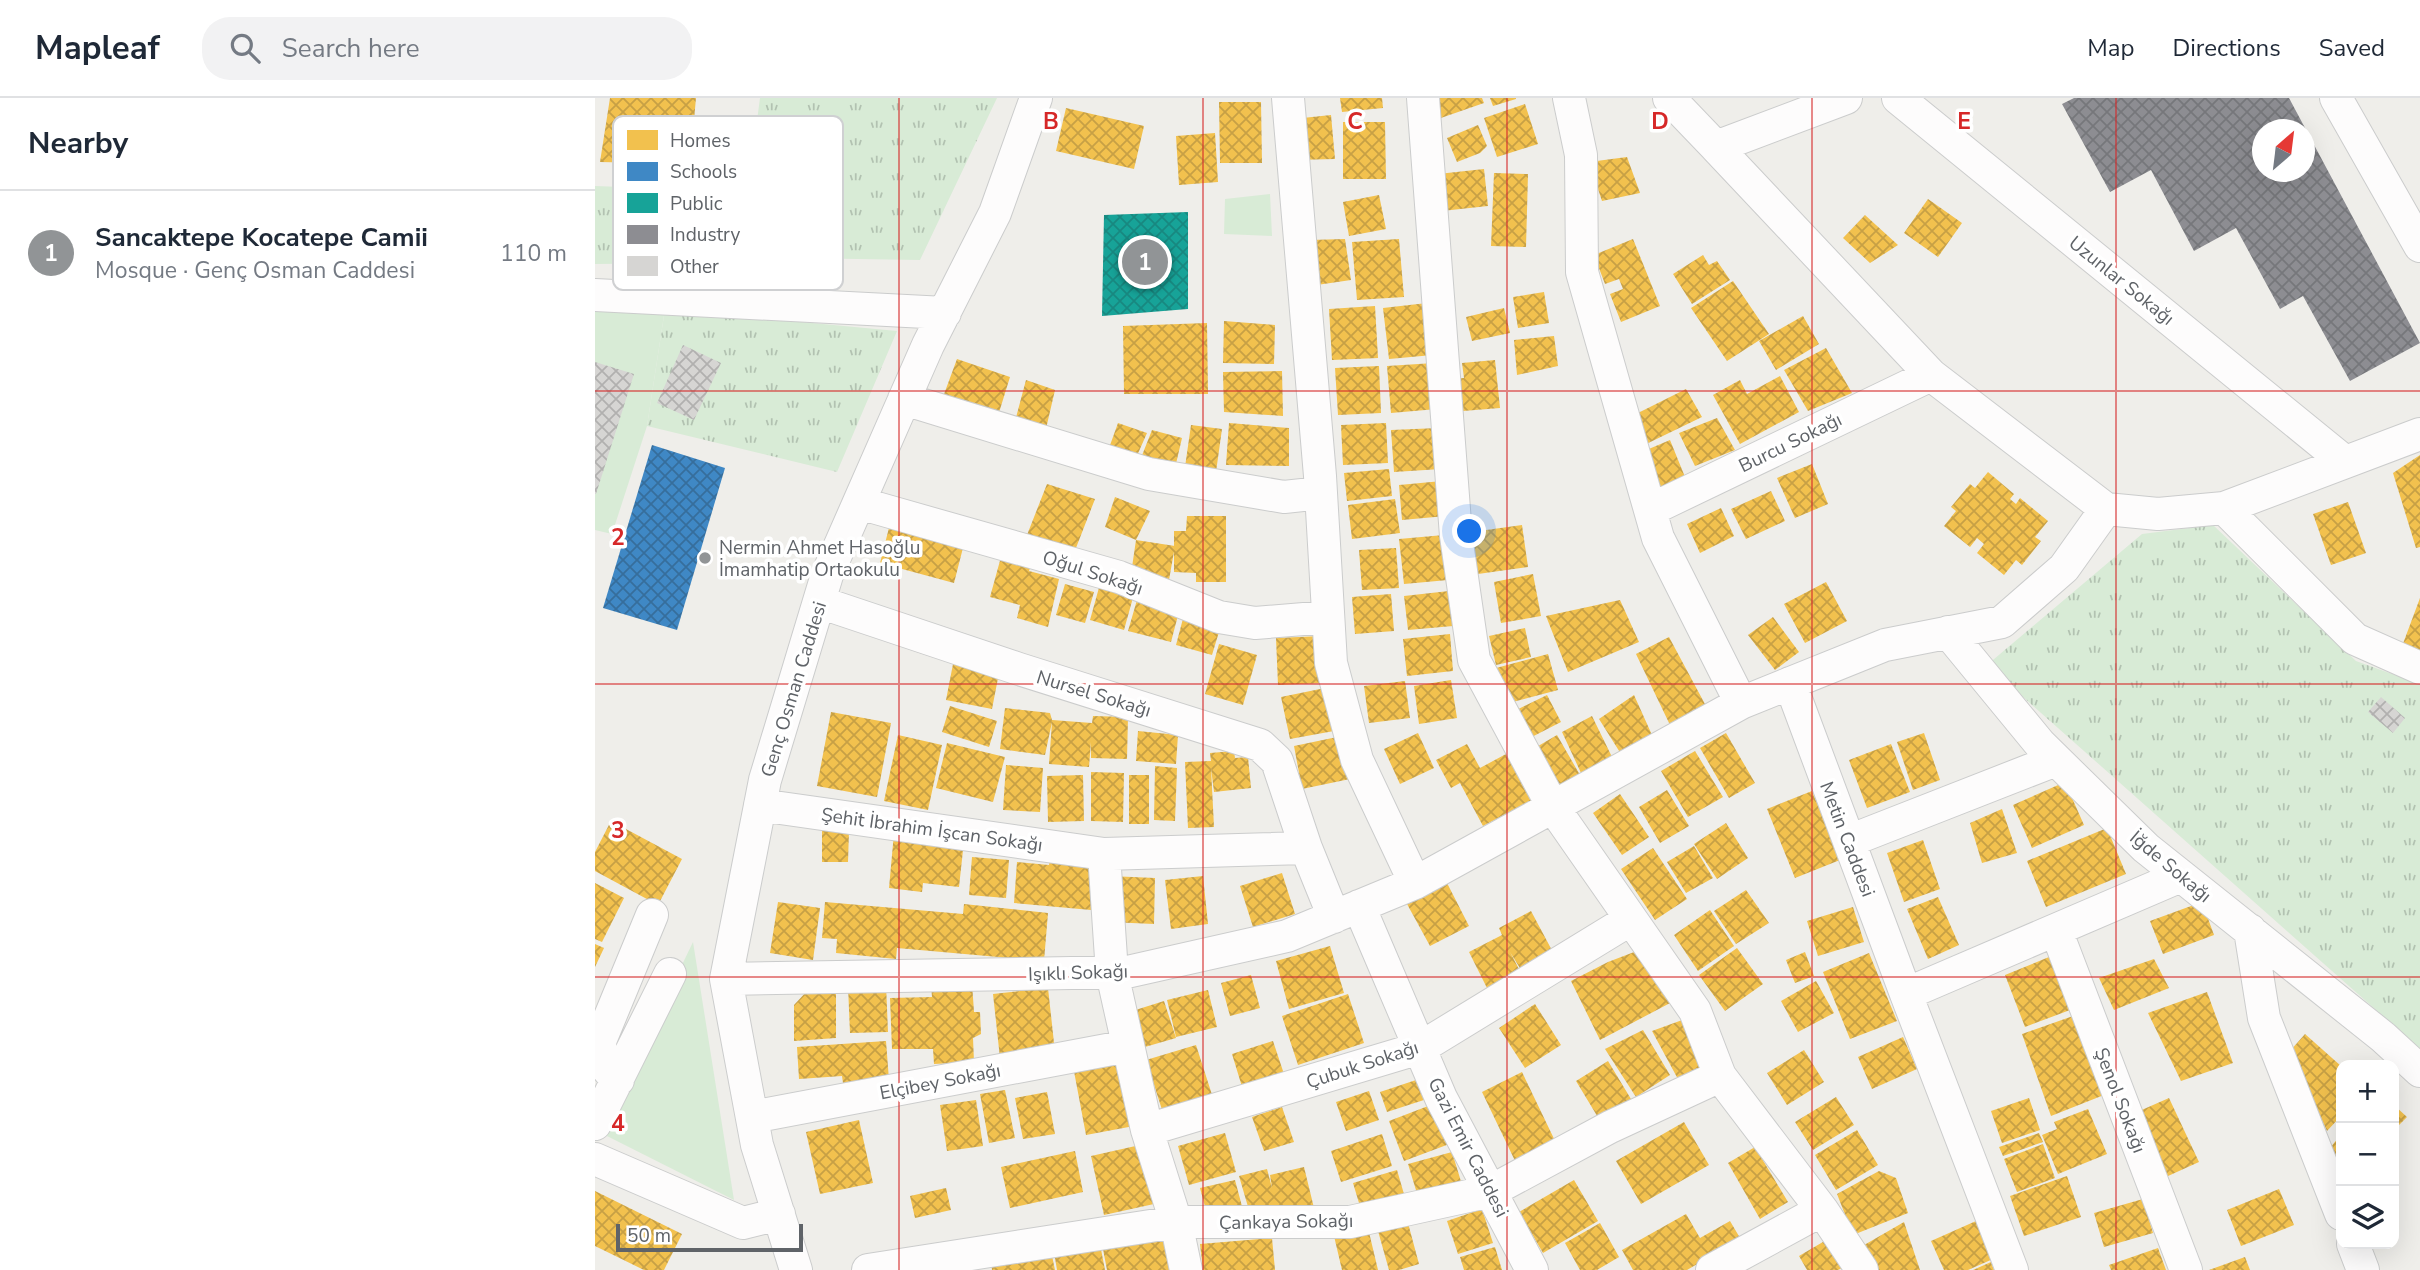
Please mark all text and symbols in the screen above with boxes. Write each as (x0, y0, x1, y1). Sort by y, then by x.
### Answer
search box (202, 17, 692, 80)
text: Mapleaf (35, 26, 160, 71)
icon: search (226, 29, 264, 67)
text: Search here (282, 31, 420, 66)
text: Map (2087, 32, 2134, 64)
text: Directions (2172, 32, 2281, 64)
text: Saved (2319, 32, 2385, 64)
text: B (1043, 106, 1059, 137)
text: C (1347, 106, 1363, 137)
text: D (1651, 106, 1669, 137)
text: E (1957, 106, 1971, 137)
legend (613, 116, 843, 290)
north arrow (2252, 119, 2315, 182)
text: Nearby (28, 123, 128, 164)
text: Homes (670, 128, 731, 154)
text: Schools (670, 159, 737, 185)
text: Public (670, 191, 723, 217)
text: Sancaktepe Kocatepe Camii (95, 220, 428, 255)
text: Industry (670, 222, 740, 248)
street label: Uzunlar Sokağı (2063, 230, 2180, 331)
pin: 1 (1122, 236, 1168, 288)
text: 1 (44, 238, 58, 269)
text: 110 m (500, 238, 567, 269)
text: Other (670, 254, 719, 280)
text: Mosque · Genç Osman Caddesi (95, 255, 415, 286)
street label: Burcu Sokağı (1734, 407, 1846, 479)
your location (1452, 514, 1486, 548)
text: 2 (611, 522, 625, 553)
place label: Nermin Ahmet Hasoğlu İmamhatip Ortaokulu (719, 535, 921, 583)
street label: Oğul Sokağı (1039, 544, 1146, 601)
marker: Nermin Ahmet Hasoğlu İmamhatip Ortaokulu (697, 550, 713, 566)
street label: Genç Osman Caddesi (755, 598, 833, 780)
street label: Nursel Sokağı (1033, 664, 1154, 724)
street label: Metin Caddesi (1813, 778, 1881, 901)
street label: Şehit İbrahim İşcan Sokağı (819, 802, 1044, 858)
text: 3 (611, 815, 625, 846)
street label: İğde Sokağı (2124, 825, 2217, 909)
street label: Işıklı Sokağı (1028, 958, 1129, 988)
street label: Çubuk Sokağı (1303, 1035, 1422, 1095)
street label: Şenol Sokağı (2088, 1044, 2152, 1157)
street label: Elçibey Sokağı (877, 1058, 1003, 1106)
map controls (2336, 1060, 2399, 1249)
button: + (2336, 1060, 2399, 1123)
street label: Gazi Emir Caddesi (1422, 1073, 1515, 1222)
text: 4 (611, 1108, 625, 1139)
button: − (2336, 1123, 2399, 1186)
button: layers (2336, 1186, 2399, 1249)
street label: Çankaya Sokağı (1219, 1208, 1353, 1236)
scale bar (616, 1221, 803, 1253)
text: 50 m (627, 1223, 671, 1249)

